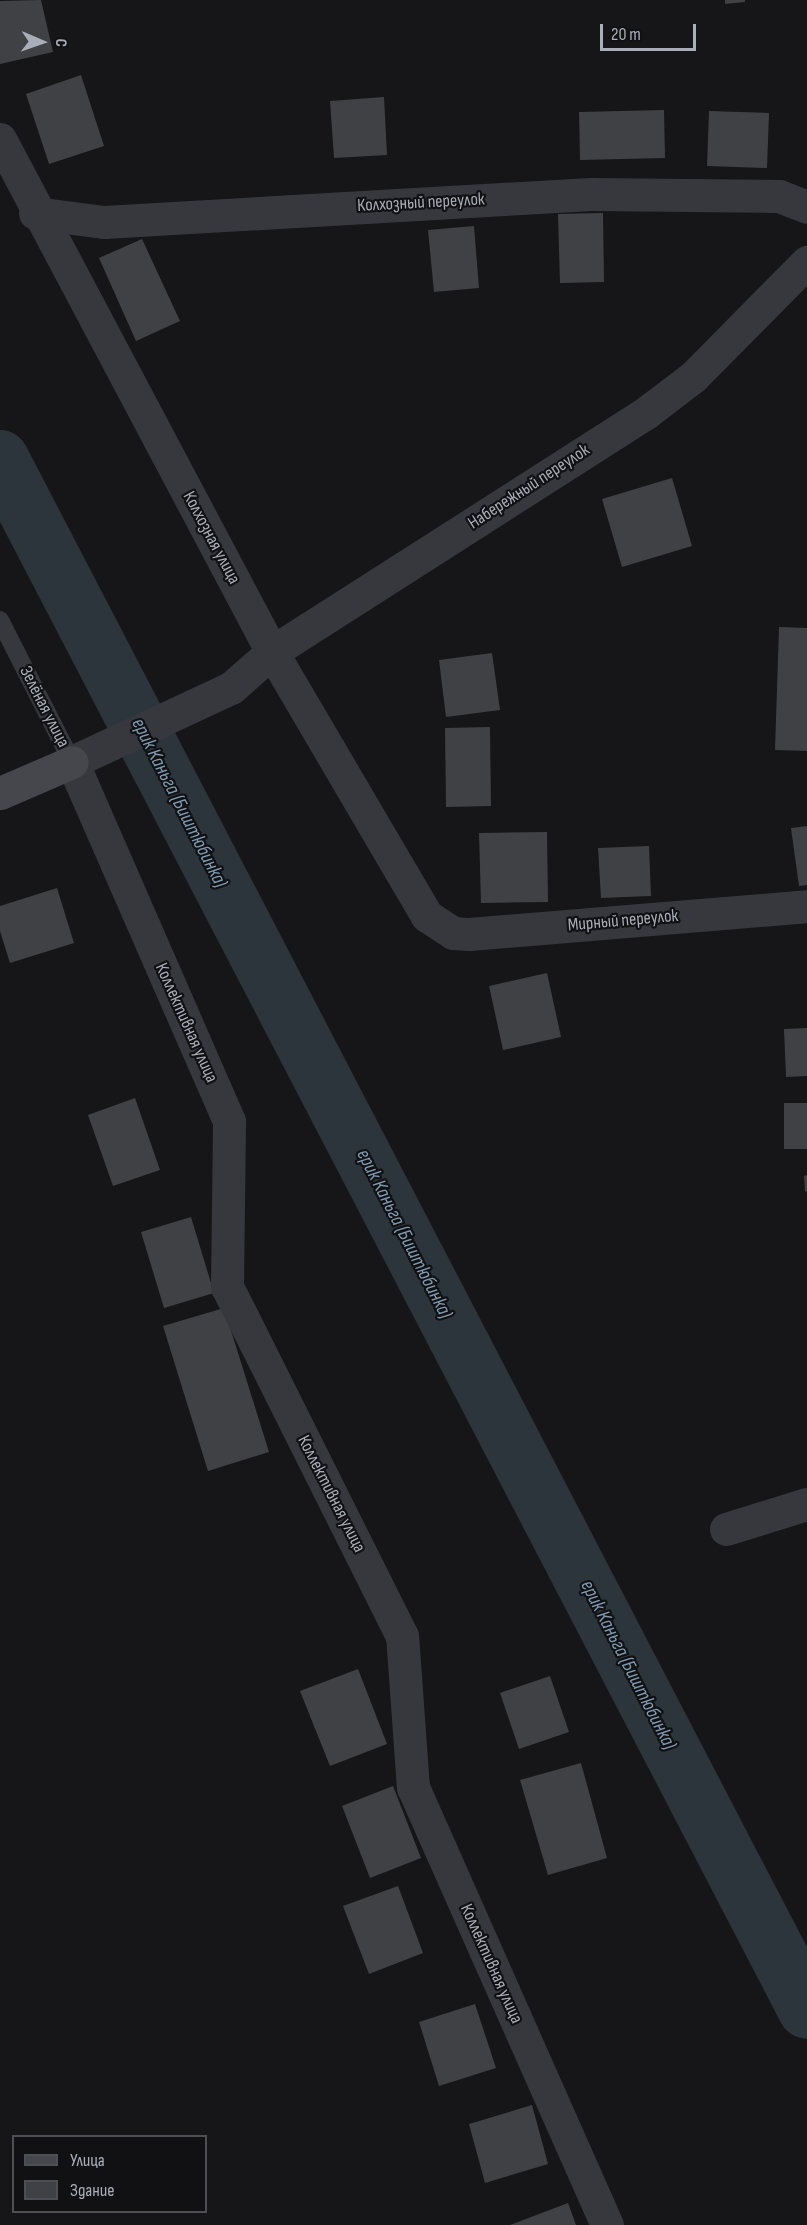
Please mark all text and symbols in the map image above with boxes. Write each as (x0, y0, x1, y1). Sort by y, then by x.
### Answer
north arrow (12, 12, 72, 72)
scale bar (603, 12, 699, 50)
text: 20 m (611, 24, 641, 45)
text: С (51, 38, 70, 47)
street label: Колхозный переулок (357, 189, 485, 217)
street label: Набережный переулок (464, 440, 594, 534)
street label: Колхозная улица (178, 488, 244, 588)
street label: Зелёная улица (14, 663, 74, 751)
water label: ерик Каньга (Биштюбинка) (126, 714, 232, 892)
street label: Мирный переулок (567, 905, 679, 937)
street label: Коллективная улица (150, 960, 222, 1086)
water label: ерик Каньга (Биштюбинка) (351, 1145, 457, 1323)
street label: Коллективная улица (292, 1432, 370, 1556)
water label: ерик Каньга (Биштюбинка) (575, 1576, 681, 1754)
street label: Коллективная улица (455, 1901, 527, 2027)
legend (12, 2135, 207, 2213)
text: Улица (70, 2150, 105, 2171)
text: Здание (70, 2180, 115, 2201)

